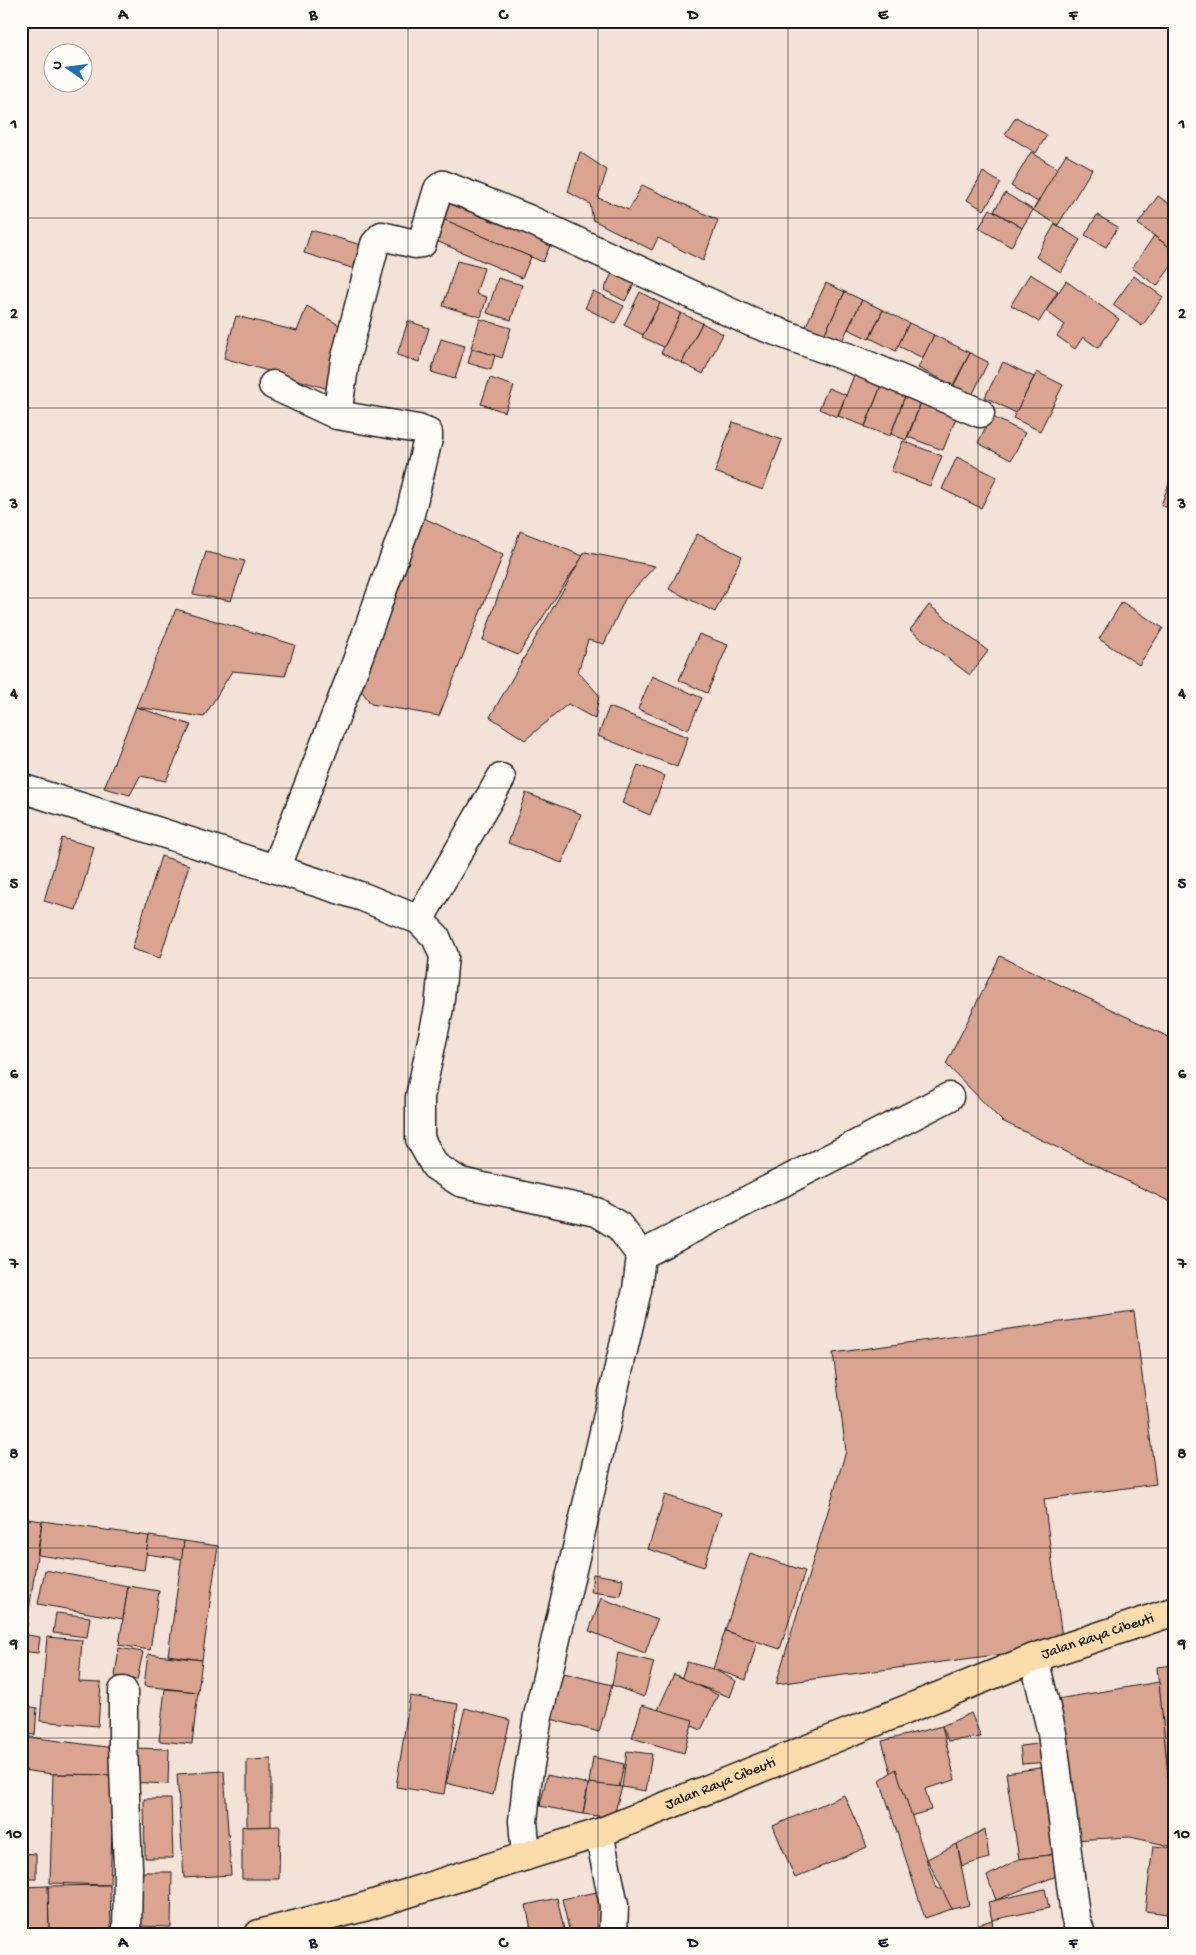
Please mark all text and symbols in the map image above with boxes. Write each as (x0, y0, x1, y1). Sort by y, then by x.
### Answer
text: A (117, 7, 129, 26)
text: B (308, 7, 318, 26)
text: C (498, 7, 509, 26)
text: D (686, 7, 699, 26)
text: E (878, 7, 889, 26)
text: F (1068, 7, 1079, 26)
north arrow (42, 42, 92, 92)
text: U (49, 59, 67, 71)
text: 1 (10, 116, 17, 135)
text: 1 (1178, 116, 1185, 135)
text: 2 (10, 306, 18, 325)
text: 2 (1178, 306, 1186, 325)
text: 3 (9, 496, 18, 515)
text: 3 (1177, 496, 1186, 515)
text: 4 (9, 686, 18, 705)
text: 4 (1177, 686, 1186, 705)
text: 5 (10, 876, 19, 895)
text: 5 (1178, 876, 1187, 895)
text: 6 (10, 1066, 19, 1085)
text: 6 (1178, 1066, 1187, 1085)
text: 7 (9, 1256, 19, 1275)
text: 7 (1177, 1256, 1187, 1275)
text: 8 (10, 1446, 19, 1465)
text: 8 (1178, 1446, 1187, 1465)
street label: Jalan Raya Cibeuti (1039, 1610, 1157, 1664)
text: 9 (9, 1636, 18, 1655)
text: 9 (1177, 1636, 1186, 1655)
street label: Jalan Raya Cibeuti (663, 1754, 779, 1814)
text: 10 (5, 1826, 22, 1845)
text: 10 (1173, 1826, 1190, 1845)
text: A (117, 1935, 129, 1954)
text: B (308, 1935, 318, 1954)
text: C (498, 1935, 509, 1954)
text: D (686, 1935, 699, 1954)
text: E (878, 1935, 889, 1954)
text: F (1068, 1935, 1079, 1954)

